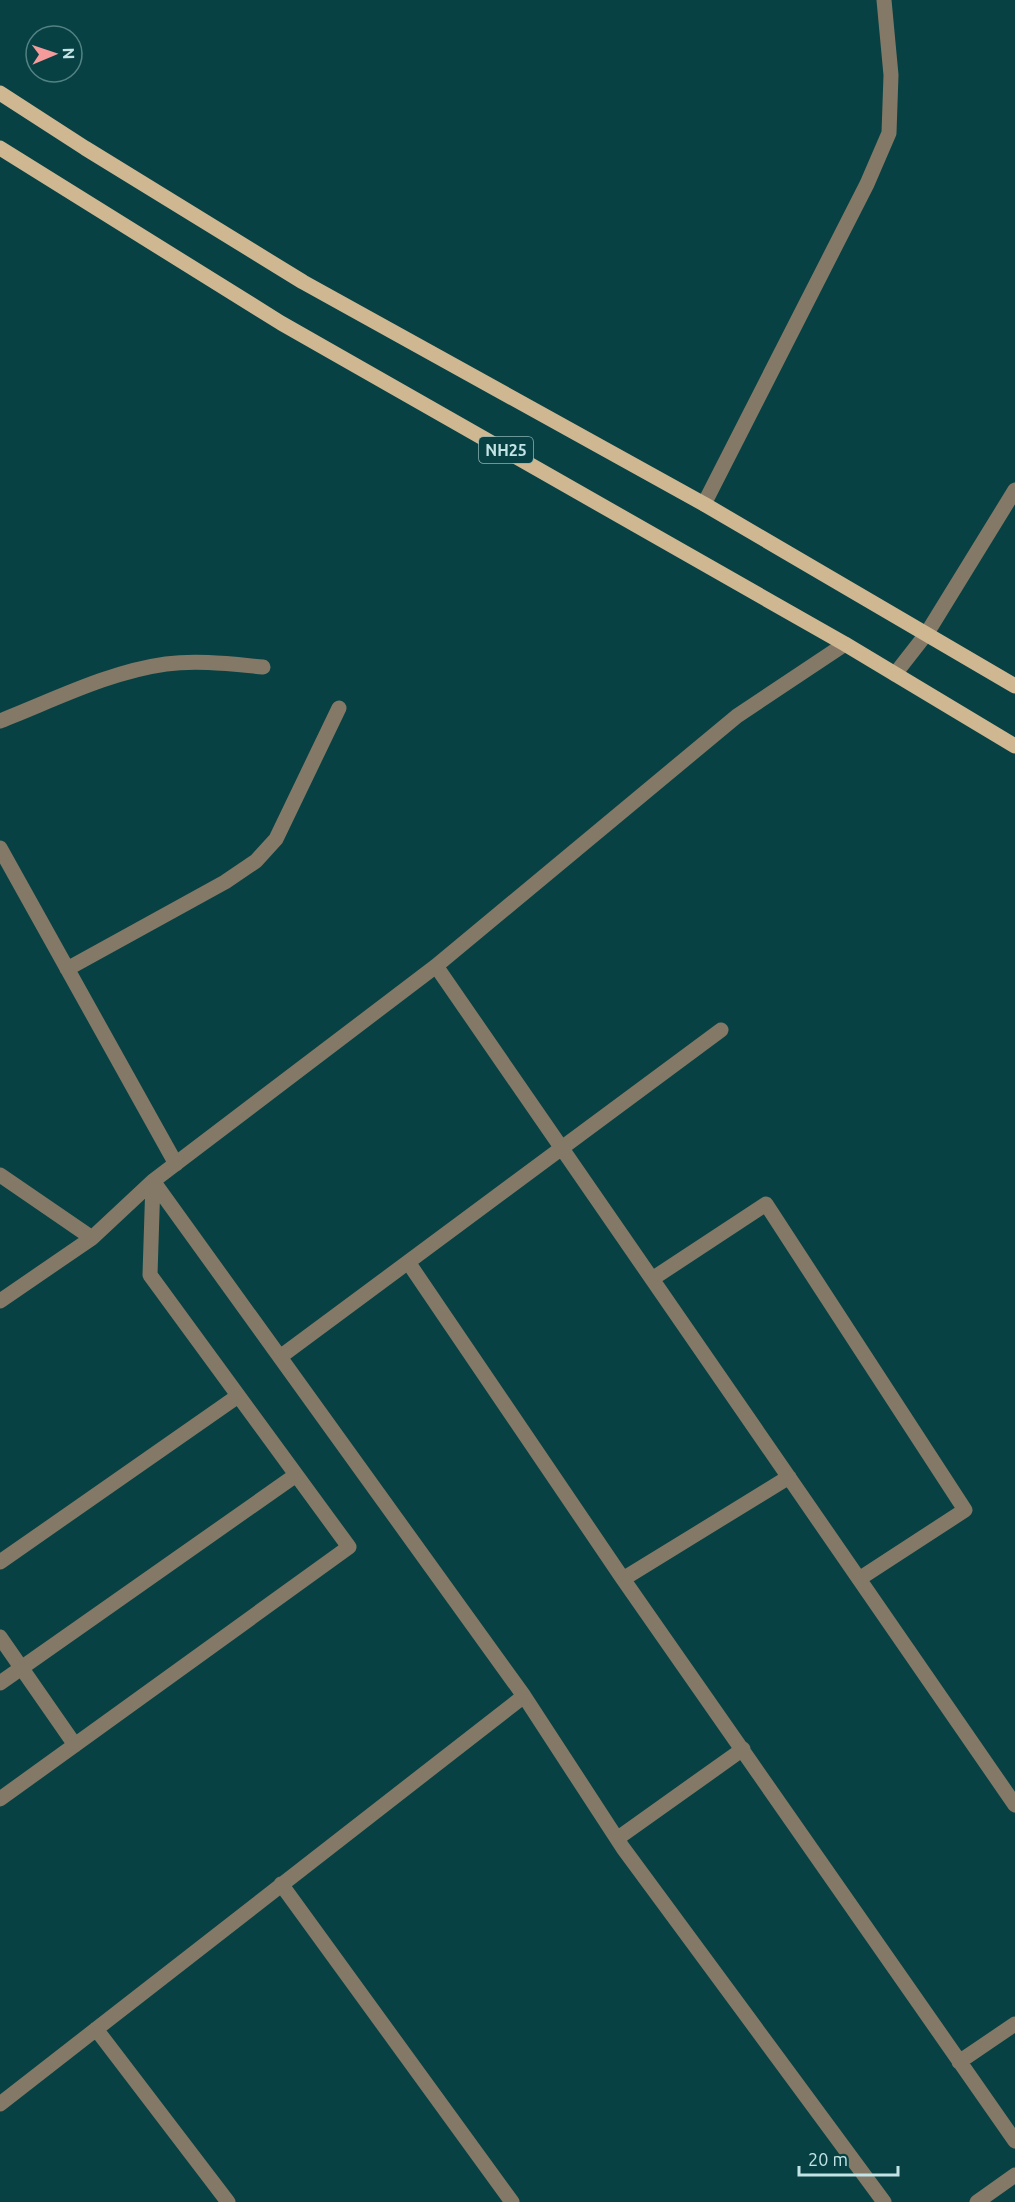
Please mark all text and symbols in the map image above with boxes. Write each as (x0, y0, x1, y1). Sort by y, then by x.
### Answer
north arrow (24, 24, 84, 84)
text: N (60, 47, 78, 60)
road number: NH25 (479, 437, 533, 463)
scale bar (799, 2139, 898, 2177)
text: 20 m (808, 2149, 848, 2169)

